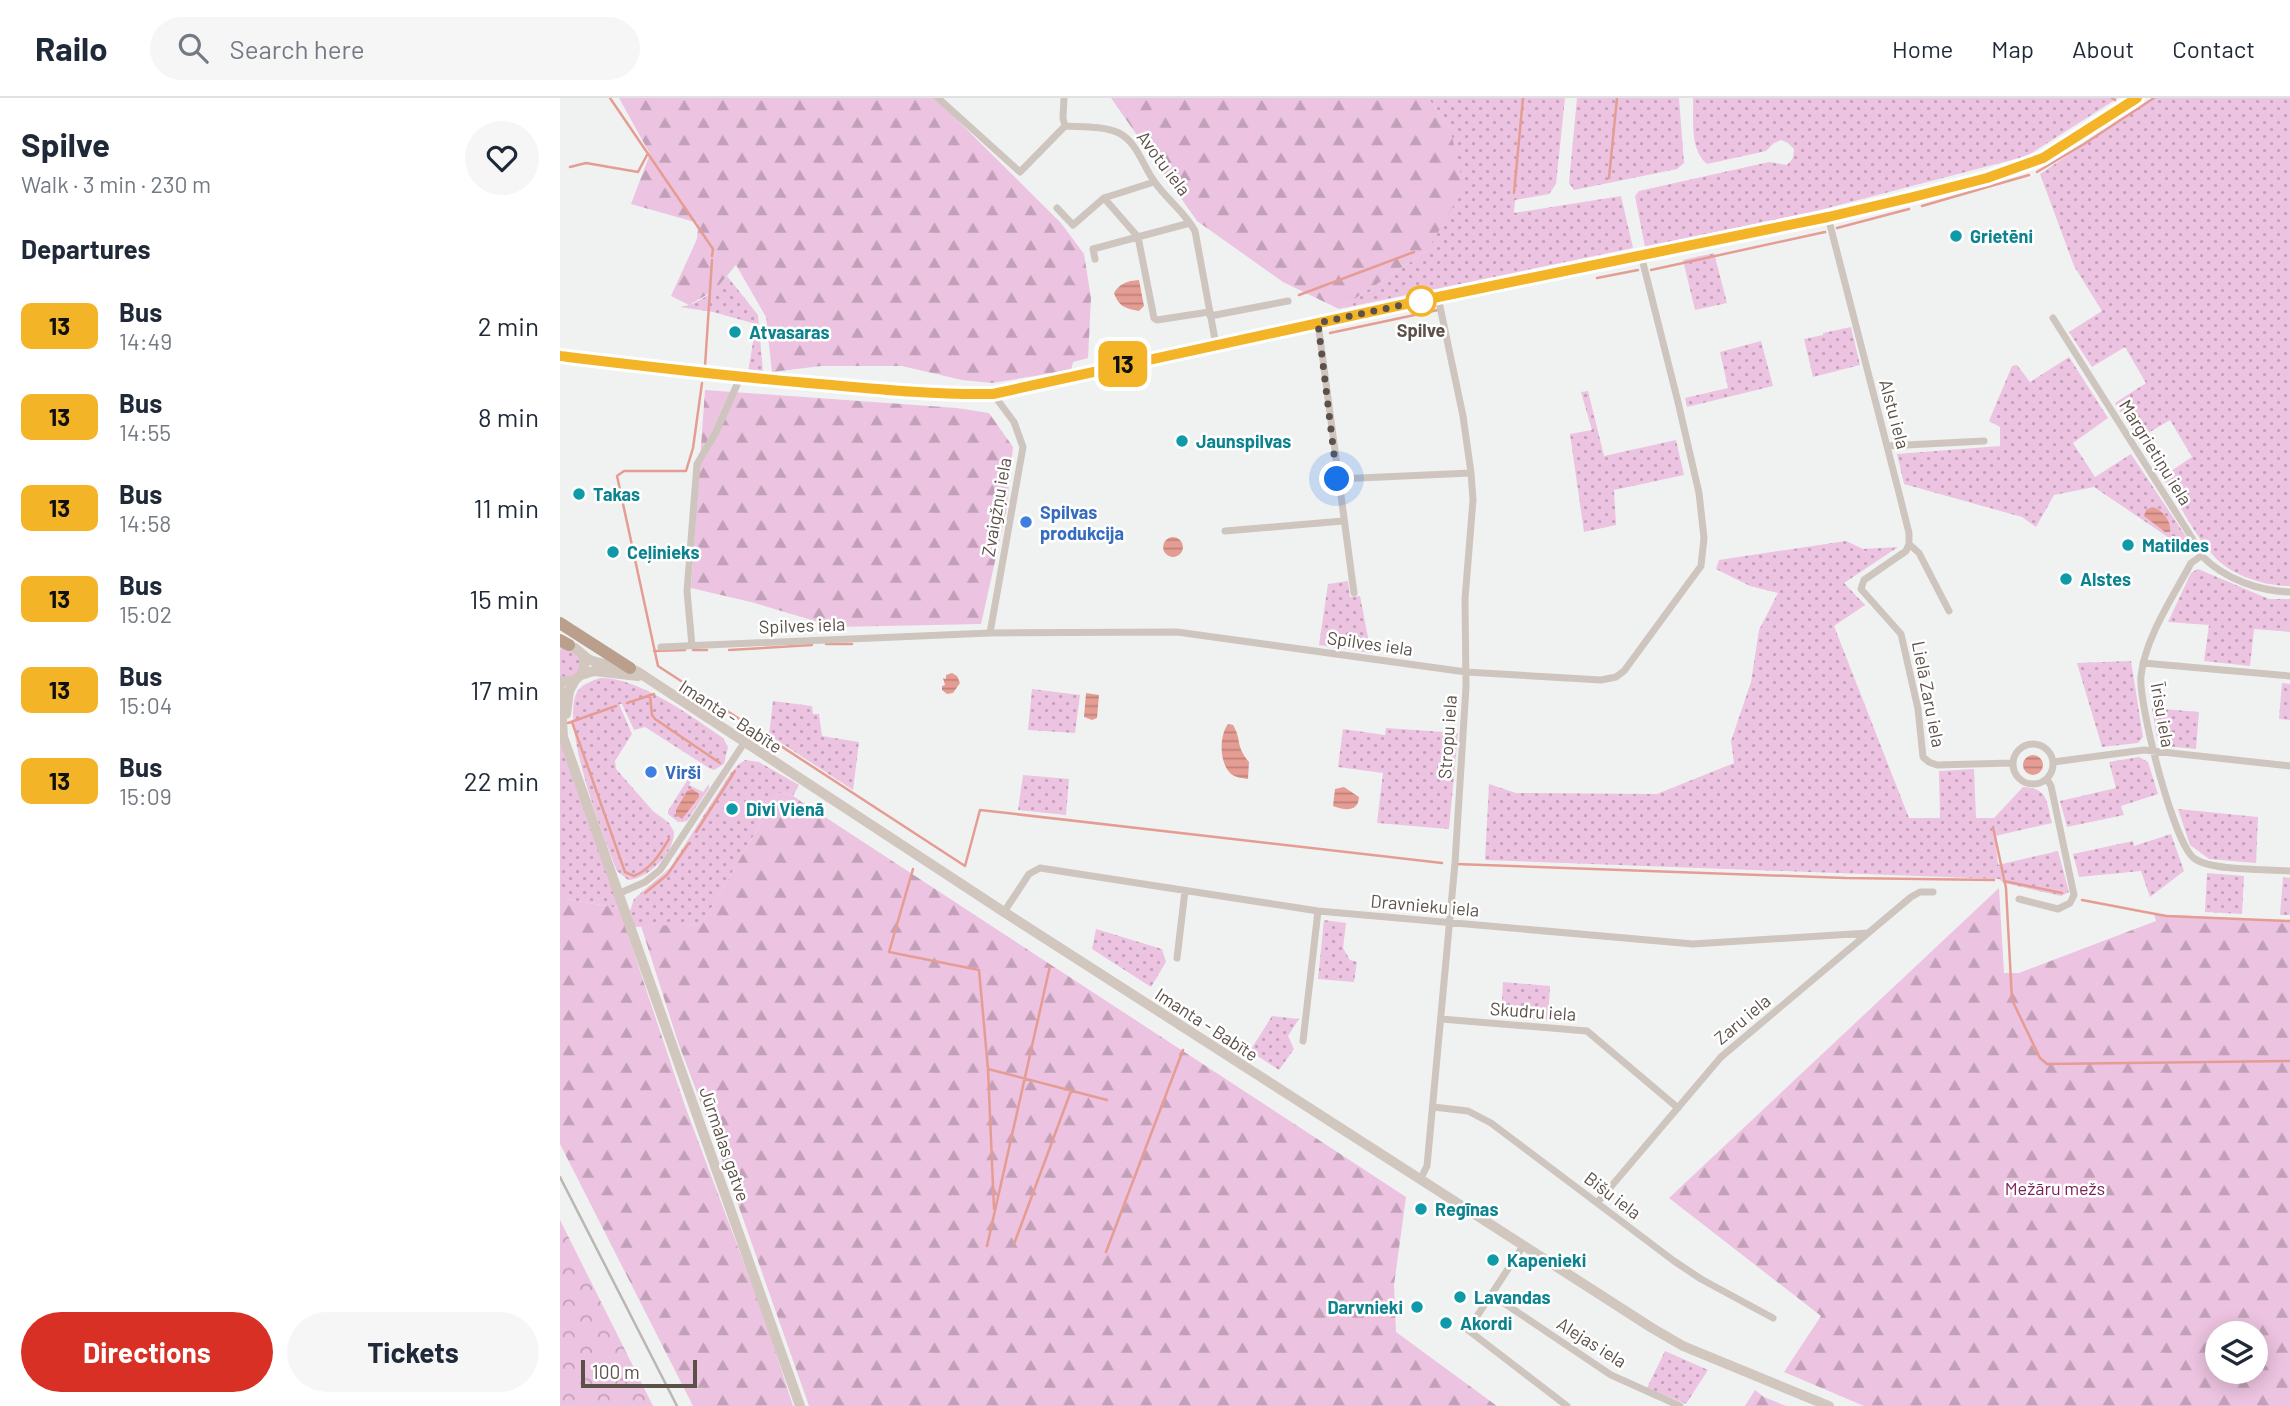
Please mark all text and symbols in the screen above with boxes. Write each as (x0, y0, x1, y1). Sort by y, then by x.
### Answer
search box (150, 17, 640, 80)
text: Railo (35, 28, 108, 68)
icon: search (174, 29, 212, 67)
text: Search here (230, 33, 365, 64)
text: Home (1892, 34, 1953, 63)
text: Map (1991, 34, 2034, 63)
text: About (2072, 34, 2134, 63)
text: Contact (2172, 34, 2255, 63)
button: heart (465, 121, 539, 195)
text: Spilve (21, 124, 110, 164)
street label: Avotu iela (1132, 126, 1196, 200)
text: Walk · 3 min · 230 m (21, 170, 211, 198)
place label: Grietēni (1970, 225, 2033, 247)
marker: Grietēni (1948, 228, 1964, 244)
text: Departures (21, 233, 151, 264)
marker: Spilve (1406, 286, 1436, 316)
text: Bus (119, 296, 162, 327)
text: 2 min (478, 310, 539, 341)
text: 13 (49, 311, 70, 340)
place label: Spilve (1397, 319, 1445, 341)
place label: Atvasaras (749, 321, 830, 343)
marker: Atvasaras (727, 324, 743, 340)
text: 14:49 (119, 327, 172, 355)
line badge: 13 (1092, 341, 1154, 387)
text: 13 (1112, 349, 1134, 378)
street label: Alstu iela (1875, 377, 1915, 451)
text: Bus (119, 387, 162, 418)
street label: Margrietiņu iela (2115, 395, 2197, 509)
text: 8 min (478, 401, 539, 432)
text: 13 (49, 402, 70, 431)
text: 14:55 (119, 418, 171, 446)
place label: Jaunspilvas (1196, 430, 1291, 452)
marker: Jaunspilvas (1174, 433, 1190, 449)
street label: Zvaigžņu iela (976, 456, 1016, 558)
your location (1319, 461, 1354, 496)
text: Bus (119, 478, 162, 509)
place label: Takas (593, 483, 640, 505)
marker: Takas (571, 486, 587, 502)
text: 11 min (473, 492, 539, 523)
text: 13 (49, 493, 70, 522)
place label: Spilvas produkcija (1040, 501, 1124, 544)
text: 14:58 (119, 509, 171, 537)
marker: Spilvas produkcija (1018, 514, 1034, 530)
place label: Matildes (2142, 534, 2209, 556)
marker: Matildes (2120, 537, 2136, 553)
place label: Ceļinieks (627, 541, 699, 563)
marker: Ceļinieks (605, 544, 621, 560)
place label: Alstes (2080, 568, 2131, 590)
text: Bus (119, 569, 162, 600)
marker: Alstes (2058, 571, 2074, 587)
text: 15 min (469, 583, 539, 614)
text: 13 (49, 584, 70, 613)
text: 15:02 (119, 600, 172, 628)
street label: Spilves iela (758, 612, 846, 638)
street label: Spilves iela (1326, 626, 1414, 660)
street label: Lielā Zaru iela (1908, 639, 1950, 749)
text: Bus (119, 660, 162, 691)
text: 17 min (470, 674, 539, 705)
text: 13 (49, 675, 70, 704)
street label: Imanta - Babīte (675, 675, 787, 757)
street label: Īrisu iela (2146, 680, 2179, 749)
text: 15:04 (119, 691, 172, 719)
street label: Stropu iela (1433, 694, 1461, 780)
text: Bus (119, 751, 162, 782)
place label: Virši (665, 761, 701, 783)
marker: Virši (643, 764, 659, 780)
text: 22 min (464, 765, 539, 796)
text: 13 (49, 766, 70, 795)
text: 15:09 (119, 782, 172, 810)
place label: Divi Vienā (746, 798, 824, 820)
marker: Divi Vienā (724, 801, 740, 817)
street label: Dravnieku iela (1370, 889, 1480, 921)
street label: Imanta - Babīte (1151, 983, 1263, 1065)
street label: Zaru iela (1709, 989, 1775, 1049)
street label: Skudru iela (1489, 997, 1577, 1025)
street label: Jūrmalas gatve (695, 1084, 755, 1204)
street label: Bišu iela (1580, 1167, 1646, 1223)
park label: Mežāru mežs (2005, 1177, 2105, 1199)
place label: Regīnas (1435, 1198, 1498, 1220)
marker: Regīnas (1413, 1201, 1429, 1217)
place label: Kapenieki (1507, 1249, 1586, 1271)
marker: Kapenieki (1485, 1252, 1501, 1268)
place label: Lavandas (1474, 1286, 1550, 1308)
marker: Lavandas (1452, 1289, 1468, 1305)
place label: Darvnieki (1328, 1296, 1403, 1318)
marker: Darvnieki (1409, 1299, 1425, 1315)
button: Directions (21, 1312, 273, 1392)
button: Tickets (287, 1312, 539, 1392)
place label: Akordi (1460, 1312, 1512, 1334)
street label: Alejas iela (1553, 1312, 1631, 1372)
marker: Akordi (1438, 1315, 1454, 1331)
map controls (2205, 1321, 2268, 1384)
button: layers (2205, 1321, 2268, 1384)
scale bar (581, 1357, 696, 1389)
text: 100 m (592, 1360, 640, 1383)

